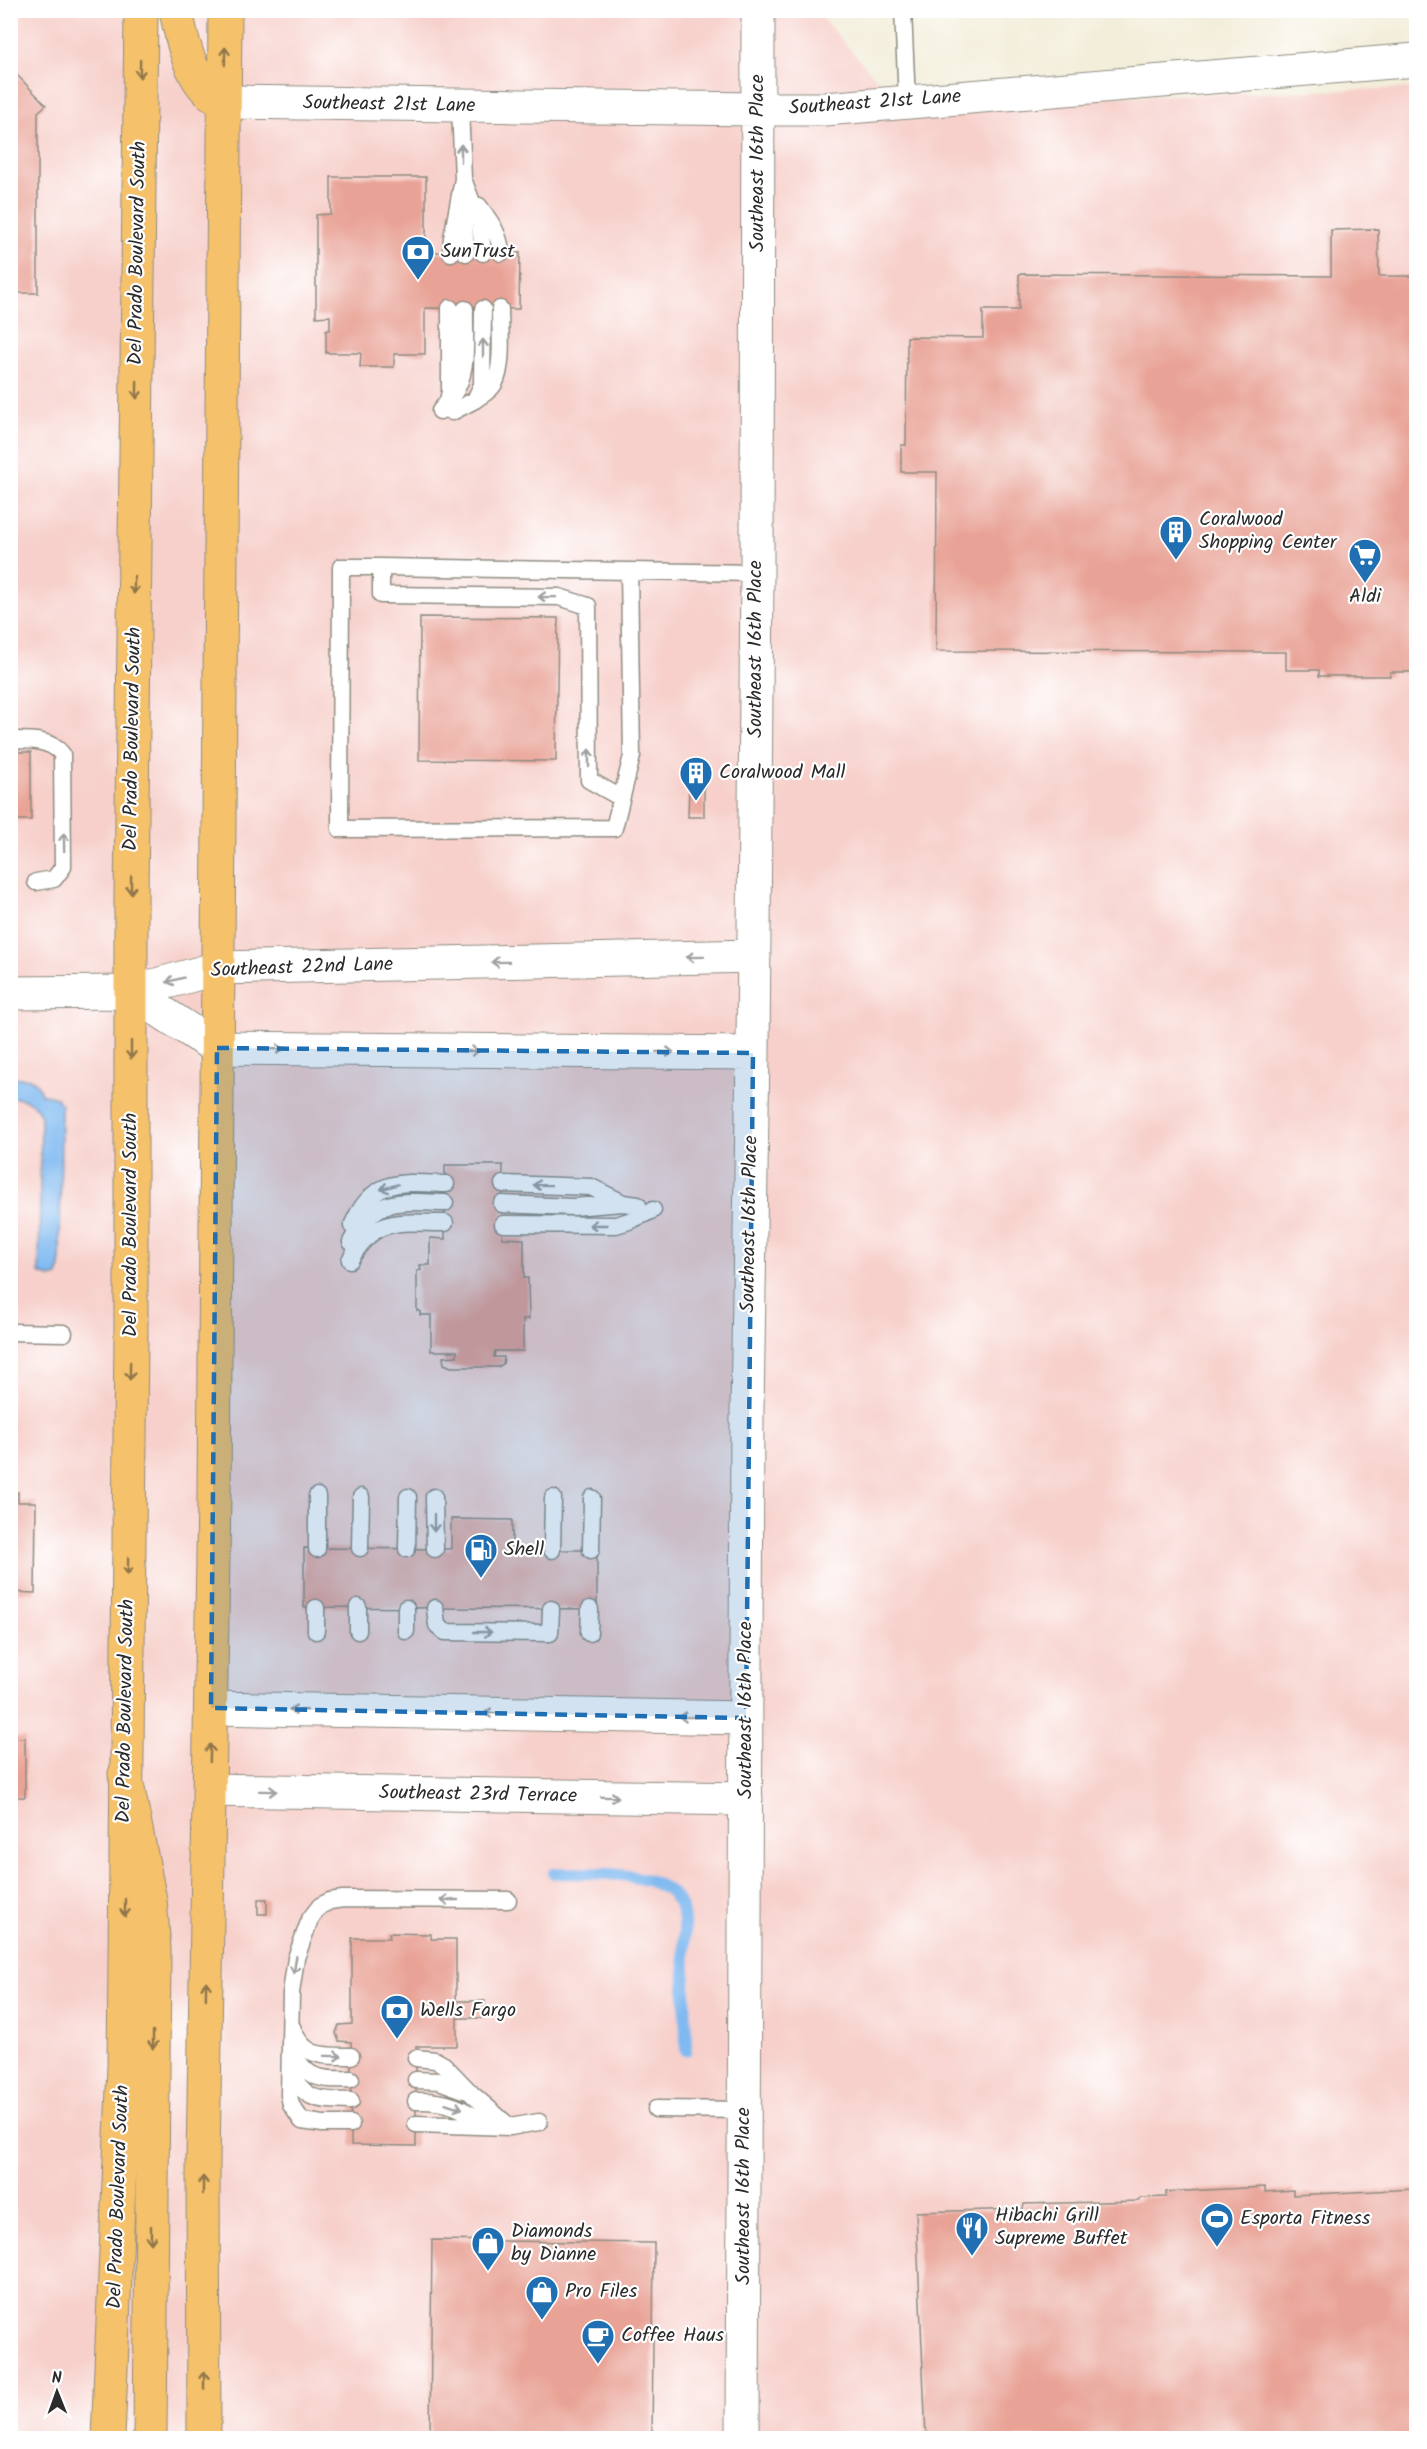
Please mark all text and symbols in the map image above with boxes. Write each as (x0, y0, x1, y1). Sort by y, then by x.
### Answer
one-way arrow (219, 47, 231, 67)
one-way arrow (134, 58, 146, 78)
street label: Southeast 16th Place (742, 74, 774, 252)
street label: Southeast 21st Lane (788, 81, 962, 125)
street label: Southeast 21st Lane (302, 87, 476, 123)
street label: Del Prado Boulevard South (120, 141, 156, 365)
one-way arrow (455, 144, 467, 164)
bank icon: SunTrust (400, 234, 436, 281)
place label: SunTrust (441, 236, 515, 268)
one-way arrow (477, 338, 489, 358)
one-way arrow (131, 379, 143, 399)
place label: Coralwood Shopping Center (1199, 504, 1338, 559)
building icon: Coralwood Shopping Center (1158, 514, 1194, 561)
supermarket icon: Aldi (1347, 537, 1383, 584)
street label: Southeast 16th Place (740, 560, 772, 738)
one-way arrow (129, 574, 140, 594)
place label: Aldi (1349, 581, 1382, 613)
one-way arrow (537, 591, 557, 603)
street label: Del Prado Boulevard South (115, 627, 151, 851)
one-way arrow (583, 749, 595, 769)
building icon: Coralwood Mall (678, 755, 714, 802)
place label: Coralwood Mall (719, 757, 846, 789)
one-way arrow (59, 832, 70, 852)
one-way arrow (125, 874, 137, 894)
street label: Southeast 22nd Lane (210, 949, 394, 987)
one-way arrow (686, 951, 706, 963)
one-way arrow (491, 956, 511, 968)
one-way arrow (166, 974, 185, 986)
one-way arrow (125, 1040, 137, 1060)
one-way arrow (265, 1043, 285, 1055)
one-way arrow (460, 1045, 480, 1057)
one-way arrow (655, 1046, 675, 1058)
street label: Del Prado Boulevard South (115, 1113, 147, 1337)
street label: Southeast 16th Place (732, 1135, 768, 1313)
one-way arrow (532, 1179, 552, 1191)
one-way arrow (380, 1182, 399, 1193)
one-way arrow (588, 1219, 608, 1231)
one-way arrow (124, 1361, 136, 1381)
one-way arrow (429, 1513, 440, 1533)
fuel station icon: Shell (463, 1532, 499, 1579)
place label: Shell (504, 1534, 544, 1566)
one-way arrow (122, 1556, 134, 1576)
street label: Del Prado Boulevard South (108, 1599, 144, 1823)
street label: Southeast 16th Place (730, 1621, 762, 1799)
one-way arrow (473, 1626, 493, 1638)
one-way arrow (289, 1704, 309, 1716)
one-way arrow (483, 1708, 503, 1719)
one-way arrow (678, 1711, 698, 1723)
one-way arrow (204, 1744, 216, 1764)
street label: Southeast 23rd Terrace (379, 1777, 577, 1813)
one-way arrow (257, 1785, 277, 1797)
one-way arrow (599, 1791, 619, 1803)
one-way arrow (440, 1894, 460, 1906)
one-way arrow (119, 1898, 130, 1918)
one-way arrow (289, 1954, 300, 1974)
one-way arrow (200, 1981, 212, 2001)
bank icon: Wells Fargo (379, 1993, 415, 2040)
place label: Wells Fargo (420, 1995, 516, 2027)
one-way arrow (147, 2029, 159, 2049)
one-way arrow (323, 2050, 343, 2062)
street label: Del Prado Boulevard South (99, 2084, 139, 2310)
one-way arrow (444, 2101, 463, 2112)
street label: Southeast 16th Place (728, 2107, 760, 2285)
one-way arrow (197, 2176, 209, 2196)
place label: Hibachi Grill Supreme Buffet (995, 2200, 1128, 2255)
sports icon: Esporta Fitness (1199, 2201, 1235, 2248)
place label: Esporta Fitness (1240, 2203, 1371, 2235)
restaurant icon: Hibachi Grill Supreme Buffet (954, 2210, 990, 2257)
place label: Diamonds by Dianne (511, 2216, 596, 2271)
one-way arrow (146, 2224, 157, 2244)
shop icon: Diamonds by Dianne (470, 2225, 506, 2272)
shop icon: Pro Files (524, 2274, 560, 2321)
place label: Pro Files (565, 2276, 638, 2308)
cafe icon: Coffee Haus (580, 2318, 616, 2365)
place label: Coffee Haus (621, 2320, 724, 2352)
north arrow (27, 2362, 87, 2422)
text: N (51, 2366, 62, 2391)
one-way arrow (198, 2371, 210, 2391)

